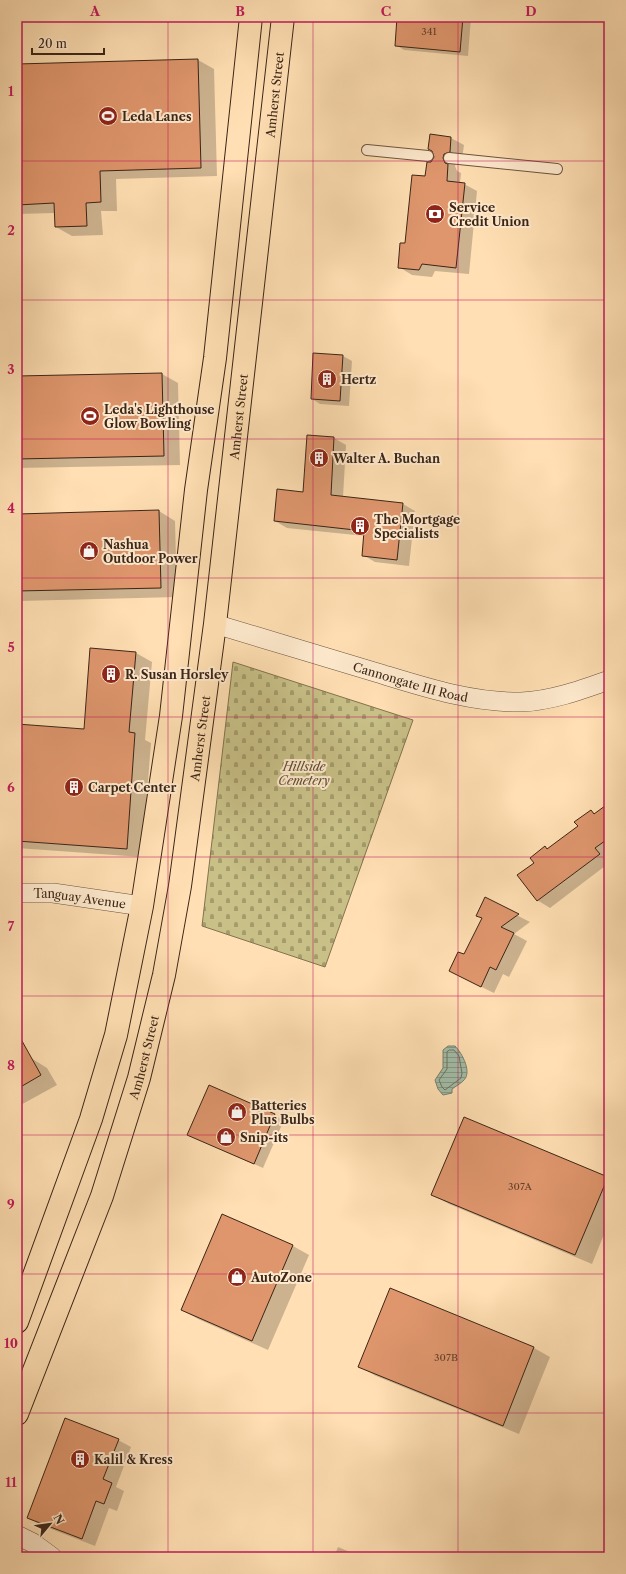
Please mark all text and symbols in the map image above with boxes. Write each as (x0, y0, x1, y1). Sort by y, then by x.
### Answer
text: A (89, 3, 101, 19)
text: B (235, 3, 245, 19)
text: C (381, 3, 391, 19)
text: D (525, 3, 537, 19)
house number: 341 (421, 25, 438, 38)
scale bar (32, 30, 104, 56)
text: 20 m (38, 36, 67, 51)
street label: Amherst Street (262, 50, 287, 139)
text: 1 (8, 83, 14, 99)
sports icon: Leda Lanes (97, 105, 119, 127)
place label: Leda Lanes (122, 109, 192, 124)
place label: Service Credit Union (449, 200, 530, 229)
bank icon: Service Credit Union (424, 203, 446, 225)
text: 2 (7, 222, 15, 238)
text: 3 (7, 361, 15, 377)
building icon: Hertz (316, 368, 338, 390)
street label: Amherst Street (226, 372, 251, 461)
place label: Hertz (341, 372, 377, 387)
place label: Leda's Lighthouse Glow Bowling (104, 402, 214, 431)
sports icon: Leda's Lighthouse Glow Bowling (79, 405, 101, 427)
building icon: Walter A. Buchan (308, 447, 330, 469)
place label: Walter A. Buchan (332, 451, 441, 466)
text: 4 (7, 500, 15, 516)
place label: The Mortgage Specialists (374, 512, 460, 541)
building icon: The Mortgage Specialists (349, 515, 371, 537)
place label: Nashua Outdoor Power (103, 537, 198, 566)
shop icon: Nashua Outdoor Power (78, 540, 100, 562)
text: 5 (7, 639, 15, 655)
street label: Cannongate III Road (351, 659, 470, 705)
building icon: R. Susan Horsley (100, 663, 122, 685)
place label: R. Susan Horsley (125, 667, 229, 682)
street label: Amherst Street (186, 694, 213, 783)
park label: Hillside Cemetery (278, 759, 330, 788)
building icon: Carpet Center (63, 776, 85, 798)
text: 6 (7, 779, 15, 795)
place label: Carpet Center (88, 780, 177, 795)
street label: Tanguay Avenue (33, 886, 127, 911)
text: 7 (8, 918, 15, 934)
street label: Amherst Street (125, 1013, 162, 1102)
text: 8 (7, 1057, 15, 1073)
place label: Batteries Plus Bulbs (251, 1098, 315, 1127)
shop icon: Batteries Plus Bulbs (226, 1101, 248, 1123)
shop icon: Snip-its (215, 1126, 237, 1148)
place label: Snip-its (240, 1130, 289, 1145)
house number: 307A (508, 1180, 533, 1193)
text: 9 (7, 1196, 15, 1212)
shop icon: AutoZone (226, 1266, 248, 1288)
place label: AutoZone (250, 1270, 312, 1285)
text: 10 (4, 1335, 18, 1351)
house number: 307B (434, 1351, 458, 1364)
building icon: Kalil & Kress (69, 1448, 91, 1470)
place label: Kalil & Kress (94, 1452, 173, 1467)
text: 11 (5, 1474, 17, 1490)
north arrow (30, 1504, 70, 1544)
text: N (50, 1512, 67, 1527)

